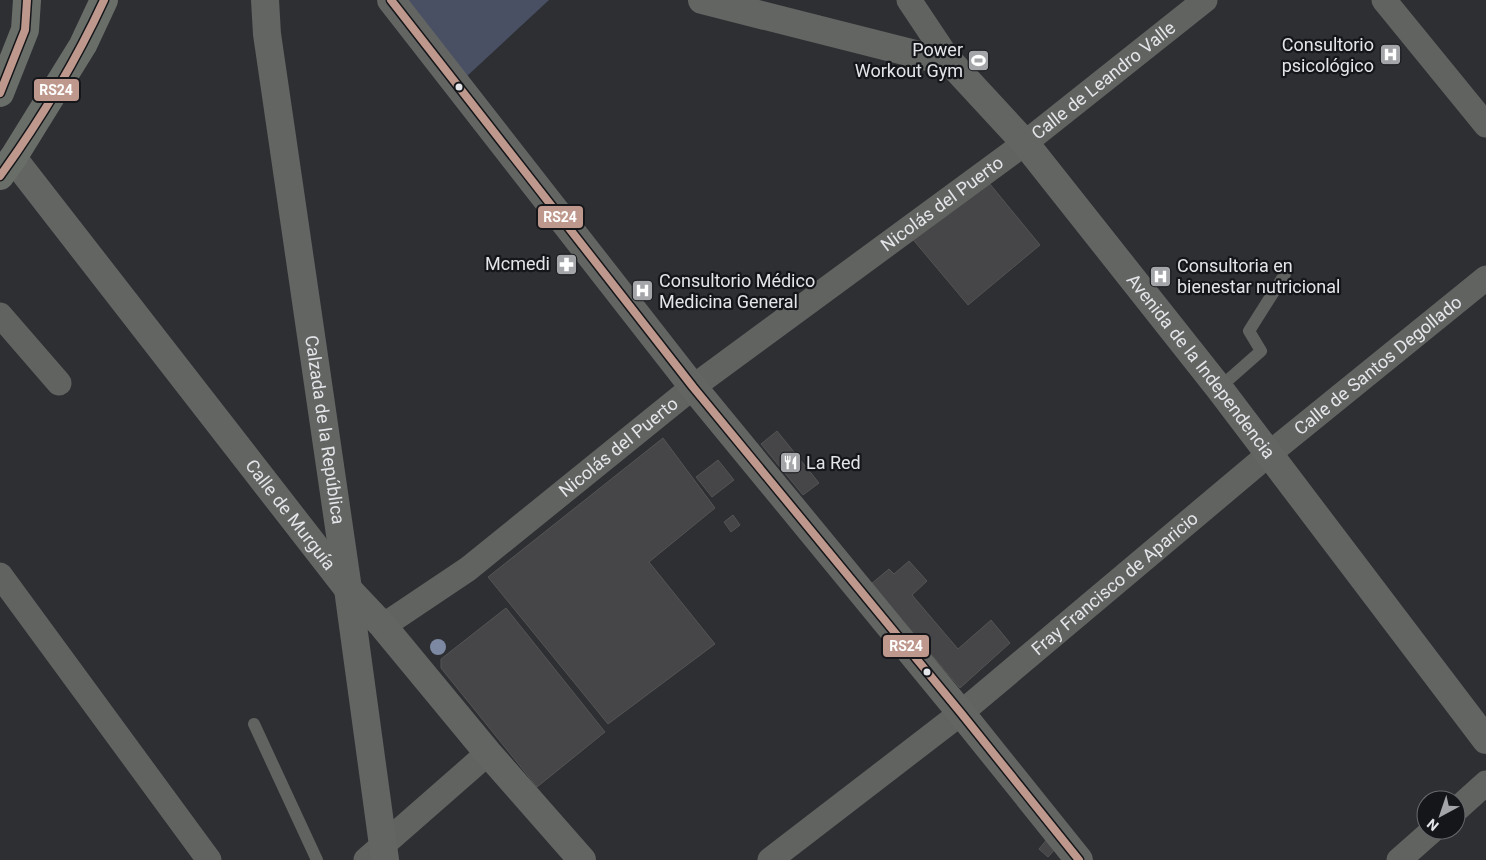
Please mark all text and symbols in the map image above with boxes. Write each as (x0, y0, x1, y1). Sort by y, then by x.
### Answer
street label: Calle de Leandro Valle (1027, 17, 1179, 144)
place label: Consultorio psicológico (1282, 34, 1374, 76)
place label: Power Workout Gym (855, 39, 963, 81)
hospital icon: Consultorio psicológico (1378, 43, 1402, 67)
sports icon: Power Workout Gym (967, 48, 991, 72)
line badge: RS24 (33, 78, 80, 102)
text: RS24 (39, 82, 73, 98)
unlabelled marker (454, 82, 464, 92)
street label: Nicolás del Puerto (877, 152, 1007, 255)
line badge: RS24 (537, 205, 584, 229)
text: RS24 (543, 209, 577, 225)
pharmacy icon: Mcmedi (554, 252, 578, 276)
place label: Mcmedi (485, 253, 550, 274)
place label: Consultoria en bienestar nutricional (1177, 255, 1340, 297)
hospital icon: Consultoria en bienestar nutricional (1149, 264, 1173, 288)
street label: Avenida de la Independencia (1123, 269, 1280, 462)
place label: Consultorio Médico Medicina General (659, 270, 815, 312)
hospital icon: Consultorio Médico Medicina General (631, 279, 655, 303)
street label: Calle de Santos Degollado (1290, 291, 1466, 439)
street label: Calzada de la República (301, 334, 349, 526)
street label: Nicolás del Puerto (555, 392, 682, 501)
restaurant icon: La Red (778, 451, 802, 475)
place label: La Red (806, 452, 861, 473)
street label: Calle de Murguía (241, 455, 340, 574)
street label: Fray Francisco de Aparicio (1027, 507, 1202, 659)
line badge: RS24 (882, 634, 930, 658)
text: RS24 (889, 638, 923, 654)
unlabelled marker (922, 667, 932, 677)
north arrow (1416, 790, 1466, 840)
text: N (1424, 816, 1442, 834)

